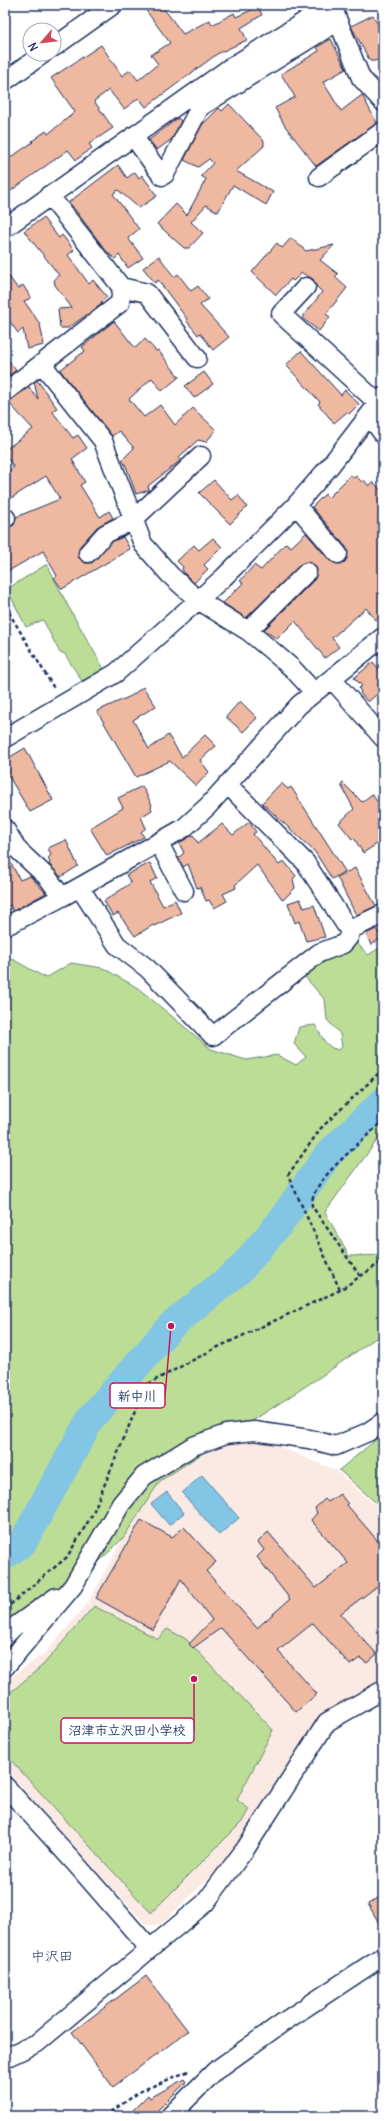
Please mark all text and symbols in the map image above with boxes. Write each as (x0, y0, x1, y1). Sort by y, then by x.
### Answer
north arrow (22, 22, 62, 62)
text: N (25, 40, 41, 53)
callout: 新中川 (110, 1383, 165, 1408)
text: 新中川 (117, 1388, 157, 1405)
callout: 沼津市立沢田小学校 (61, 1718, 194, 1743)
text: 沼津市立沢田小学校 (68, 1722, 186, 1739)
district label: 中沢田 (31, 1947, 73, 1965)

